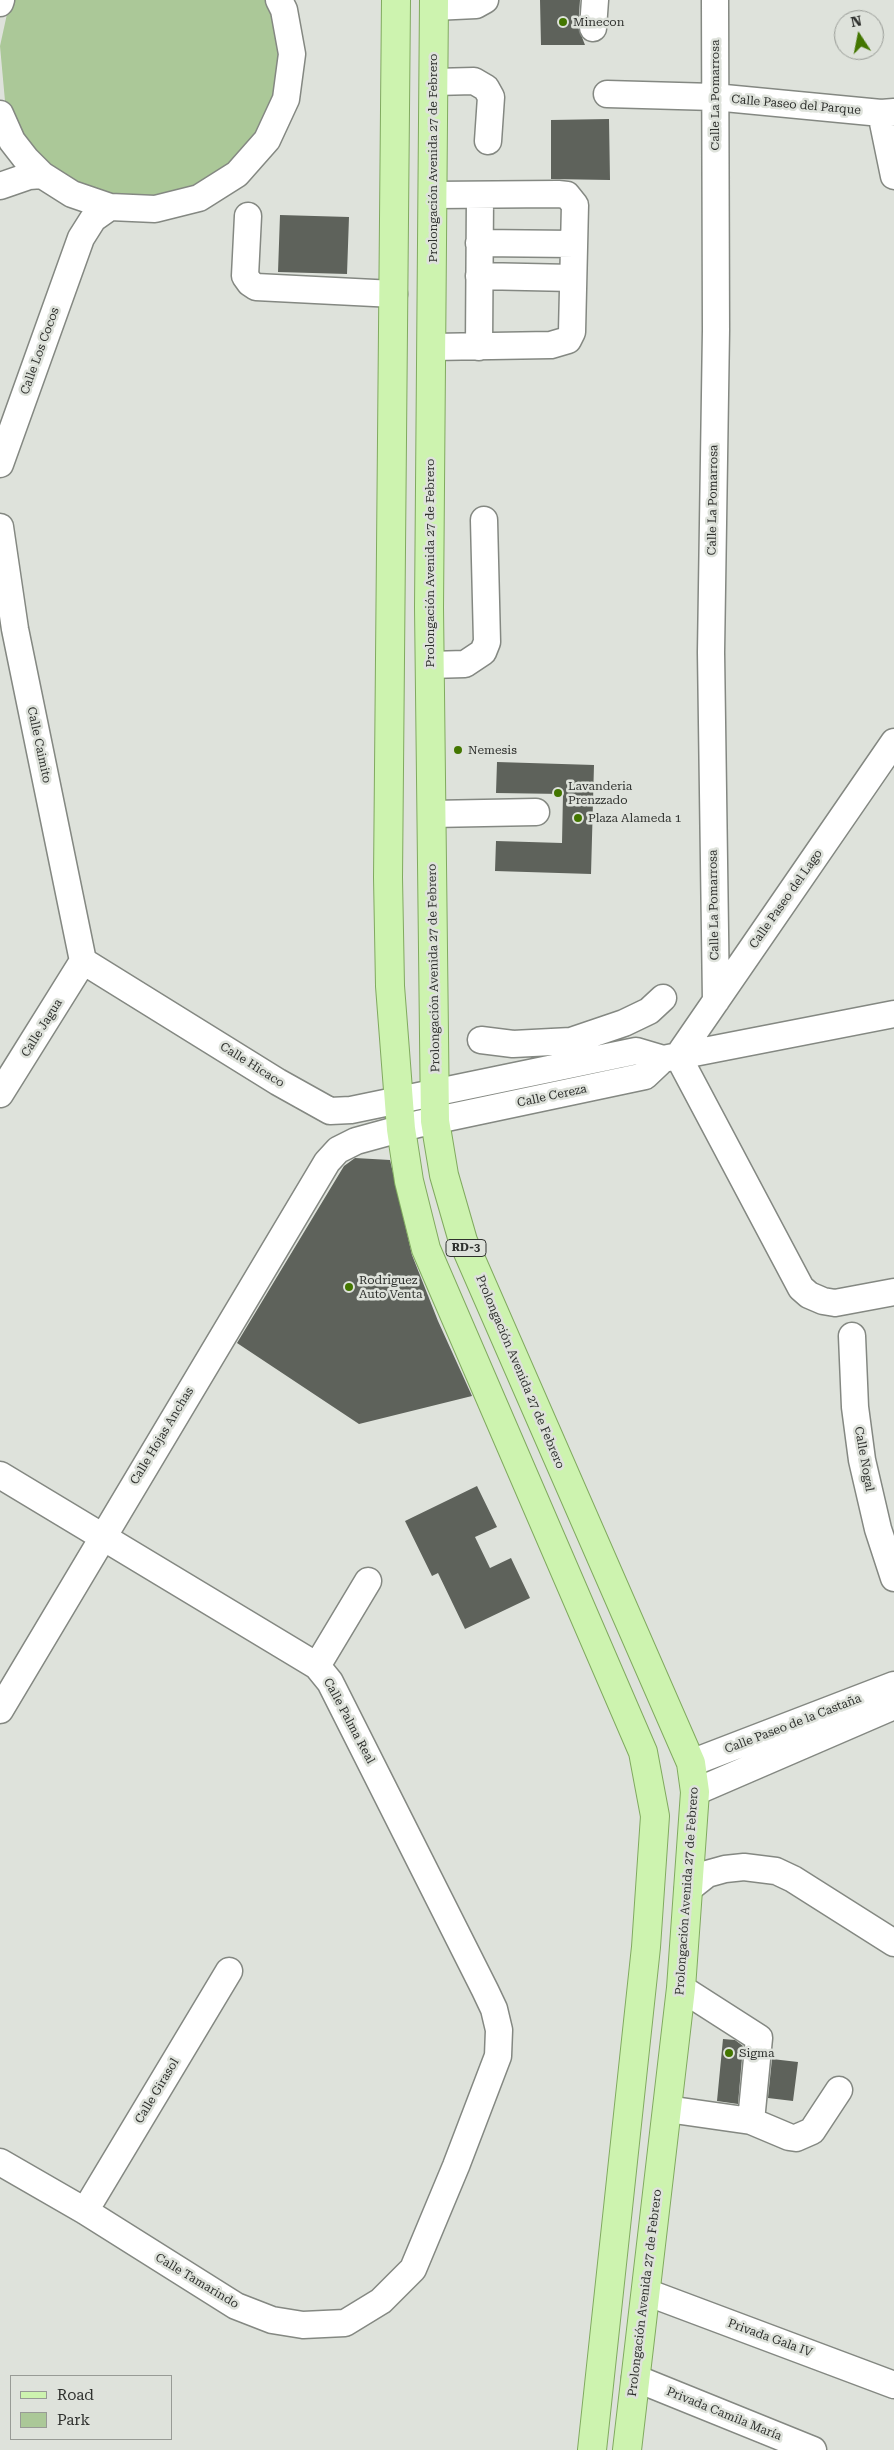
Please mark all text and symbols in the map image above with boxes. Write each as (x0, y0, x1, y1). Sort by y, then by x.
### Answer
north arrow (834, 10, 884, 60)
text: N (850, 12, 863, 30)
place label: Minecon (573, 15, 624, 29)
marker: Minecon (557, 16, 569, 28)
street label: Calle La Pomarrosa (708, 40, 722, 150)
street label: Prolongación Avenida 27 de Febrero (426, 54, 440, 262)
street label: Calle Paseo del Parque (731, 92, 861, 118)
street label: Calle Los Cocos (18, 306, 62, 396)
street label: Calle La Pomarrosa (705, 445, 721, 555)
street label: Prolongación Avenida 27 de Febrero (423, 459, 437, 667)
street label: Calle Caimito (24, 706, 54, 784)
place label: Nemesis (468, 743, 517, 757)
marker: Nemesis (452, 744, 464, 756)
place label: Lavanderia Prenzzado (568, 779, 632, 807)
marker: Lavanderia Prenzzado (552, 787, 564, 799)
place label: Plaza Alameda 1 (588, 811, 681, 825)
marker: Plaza Alameda 1 (572, 812, 584, 824)
street label: Calle Paseo del Lago (746, 847, 826, 951)
street label: Calle La Pomarrosa (706, 850, 722, 960)
street label: Prolongación Avenida 27 de Febrero (425, 863, 443, 1073)
street label: Calle Jagua (18, 996, 66, 1060)
street label: Calle Hicaco (217, 1040, 287, 1090)
street label: Calle Cereza (516, 1082, 588, 1110)
road number: RD-3 (446, 1240, 486, 1256)
place label: Rodriguez Auto Venta (359, 1273, 422, 1301)
street label: Prolongación Avenida 27 de Febrero (473, 1273, 567, 1471)
marker: Rodriguez Auto Venta (343, 1281, 355, 1293)
street label: Calle Hojas Anchas (127, 1385, 197, 1487)
street label: Calle Nogal (851, 1425, 877, 1493)
street label: Calle Palma Real (320, 1676, 378, 1766)
street label: Calle Paseo de la Castaña (723, 1691, 863, 1757)
street label: Prolongación Avenida 27 de Febrero (673, 1786, 701, 1996)
place label: Sigma (739, 2046, 775, 2060)
marker: Sigma (723, 2047, 735, 2059)
street label: Calle Girasol (132, 2056, 182, 2126)
street label: Prolongación Avenida 27 de Febrero (625, 2188, 665, 2398)
street label: Calle Tamarindo (153, 2250, 241, 2312)
street label: Privada Gala IV (726, 2316, 814, 2360)
legend (10, 2375, 172, 2440)
street label: Privada Camila María (664, 2384, 784, 2444)
text: Road (57, 2386, 94, 2404)
text: Park (57, 2411, 90, 2429)

